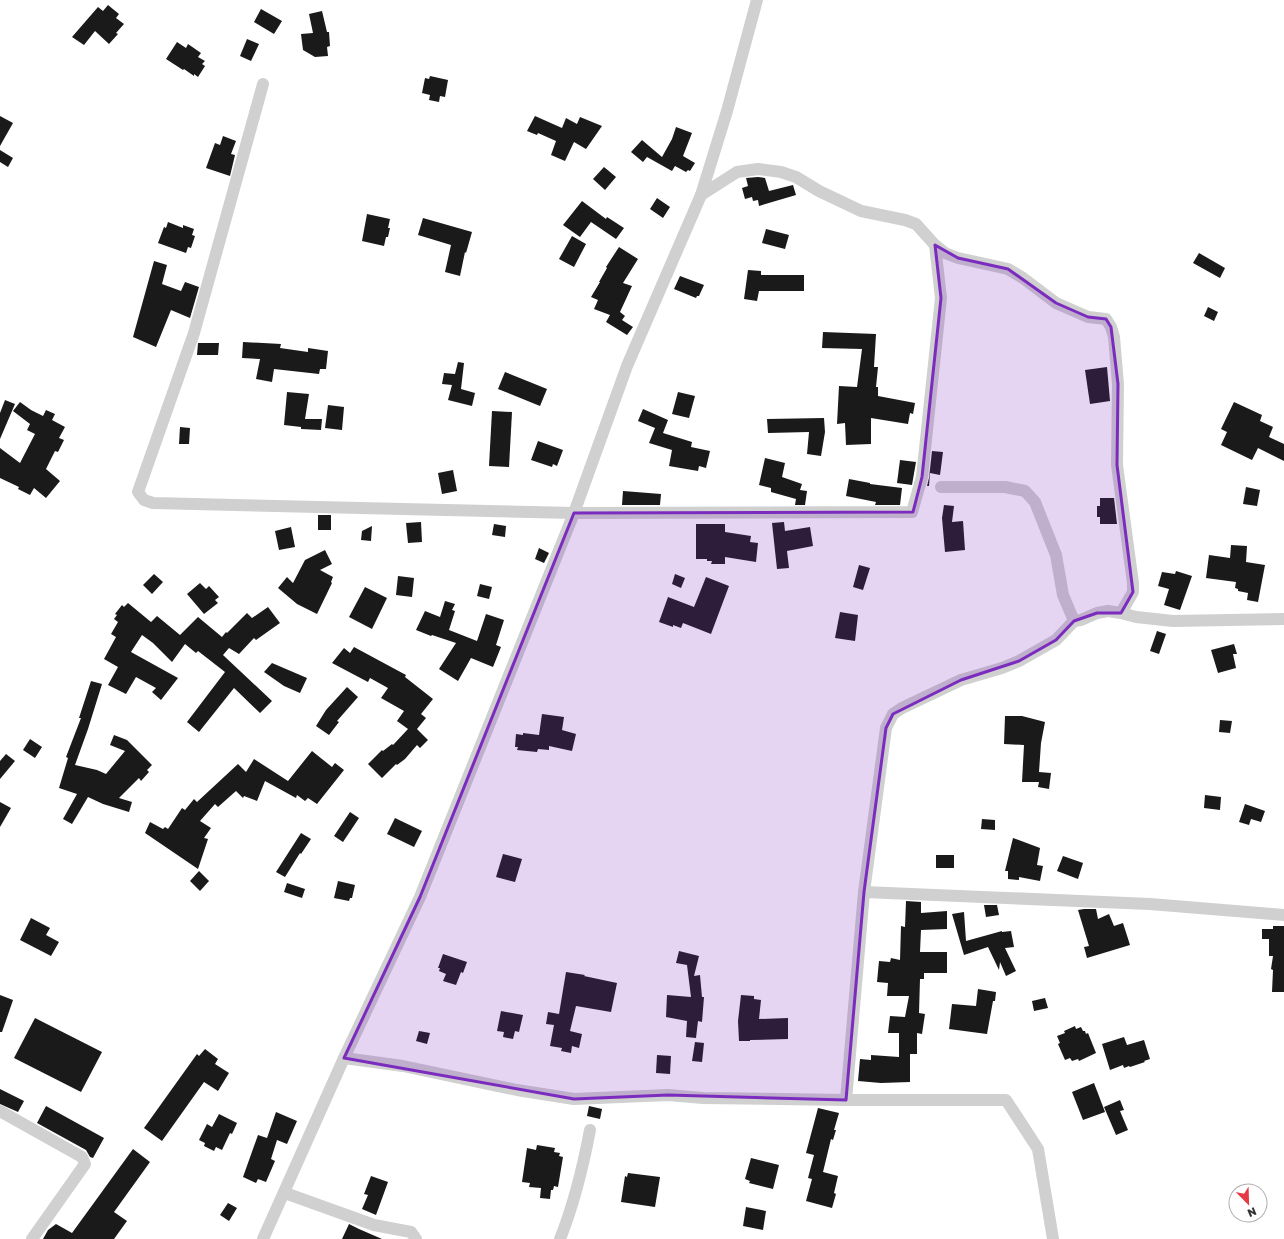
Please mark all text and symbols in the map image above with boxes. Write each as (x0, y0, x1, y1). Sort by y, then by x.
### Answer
north arrow (1228, 1183, 1268, 1223)
text: N (1246, 1205, 1258, 1220)

